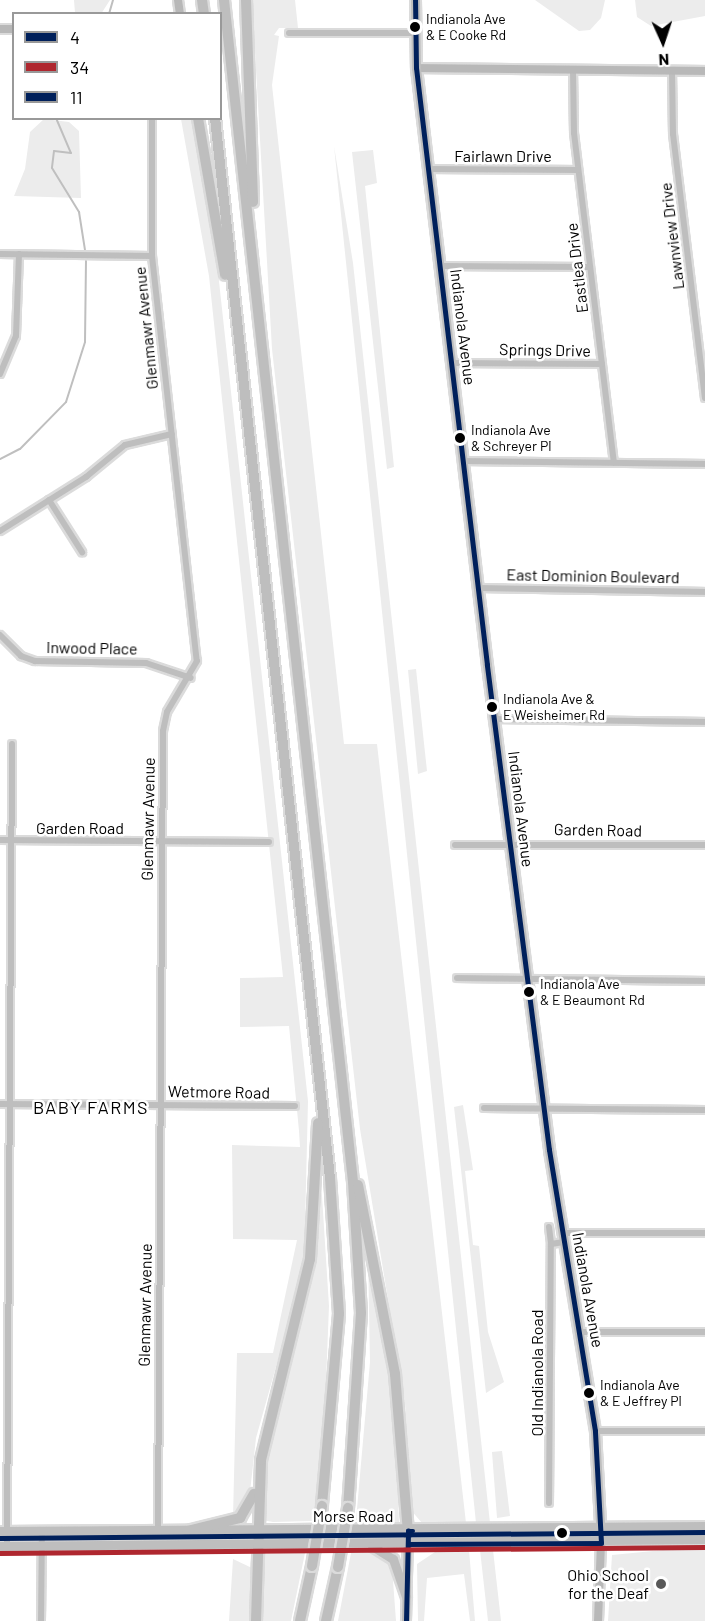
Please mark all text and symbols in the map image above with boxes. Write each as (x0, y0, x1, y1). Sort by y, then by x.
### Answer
place label: Indianola Ave & E Cooke Rd (426, 11, 506, 44)
legend (12, 12, 222, 120)
north arrow (633, 12, 693, 72)
marker: Indianola Ave & E Cooke Rd (409, 21, 421, 33)
text: 4 (70, 26, 80, 48)
text: N (658, 51, 670, 70)
text: 34 (70, 56, 89, 78)
text: 11 (70, 86, 83, 108)
street label: Fairlawn Drive (454, 146, 552, 166)
street label: Lawnview Drive (656, 181, 688, 291)
street label: Eastlea Drive (562, 222, 592, 314)
street label: Glenmawr Avenue (130, 266, 162, 390)
street label: Indianola Avenue (446, 268, 480, 386)
street label: Springs Drive (499, 340, 591, 360)
place label: Indianola Ave & Schreyer Pl (471, 422, 551, 454)
marker: Indianola Ave & Schreyer Pl (454, 432, 466, 444)
street label: East Dominion Boulevard (506, 565, 680, 587)
street label: Inwood Place (46, 638, 138, 658)
place label: Indianola Ave & E Weisheimer Rd (503, 691, 605, 724)
marker: Indianola Ave & E Weisheimer Rd (486, 701, 498, 713)
street label: Indianola Avenue (504, 750, 538, 868)
street label: Glenmawr Avenue (137, 757, 159, 881)
street label: Garden Road (36, 818, 124, 838)
street label: Garden Road (554, 820, 642, 840)
place label: Indianola Ave & E Beaumont Rd (540, 976, 645, 1008)
marker: Indianola Ave & E Beaumont Rd (523, 986, 535, 998)
street label: Wetmore Road (168, 1082, 270, 1102)
district label: BABY FARMS (33, 1096, 149, 1118)
street label: Indianola Avenue (568, 1231, 608, 1349)
street label: Glenmawr Avenue (134, 1243, 156, 1367)
street label: Old Indianola Road (527, 1310, 547, 1436)
place label: Indianola Ave & E Jeffrey Pl (600, 1377, 682, 1410)
marker: Indianola Ave & E Jeffrey Pl (583, 1387, 595, 1399)
street label: Morse Road (313, 1506, 393, 1526)
unlabelled marker (556, 1527, 568, 1539)
place label: Ohio School for the Deaf (567, 1565, 649, 1603)
marker: Ohio School for the Deaf (654, 1577, 668, 1591)

